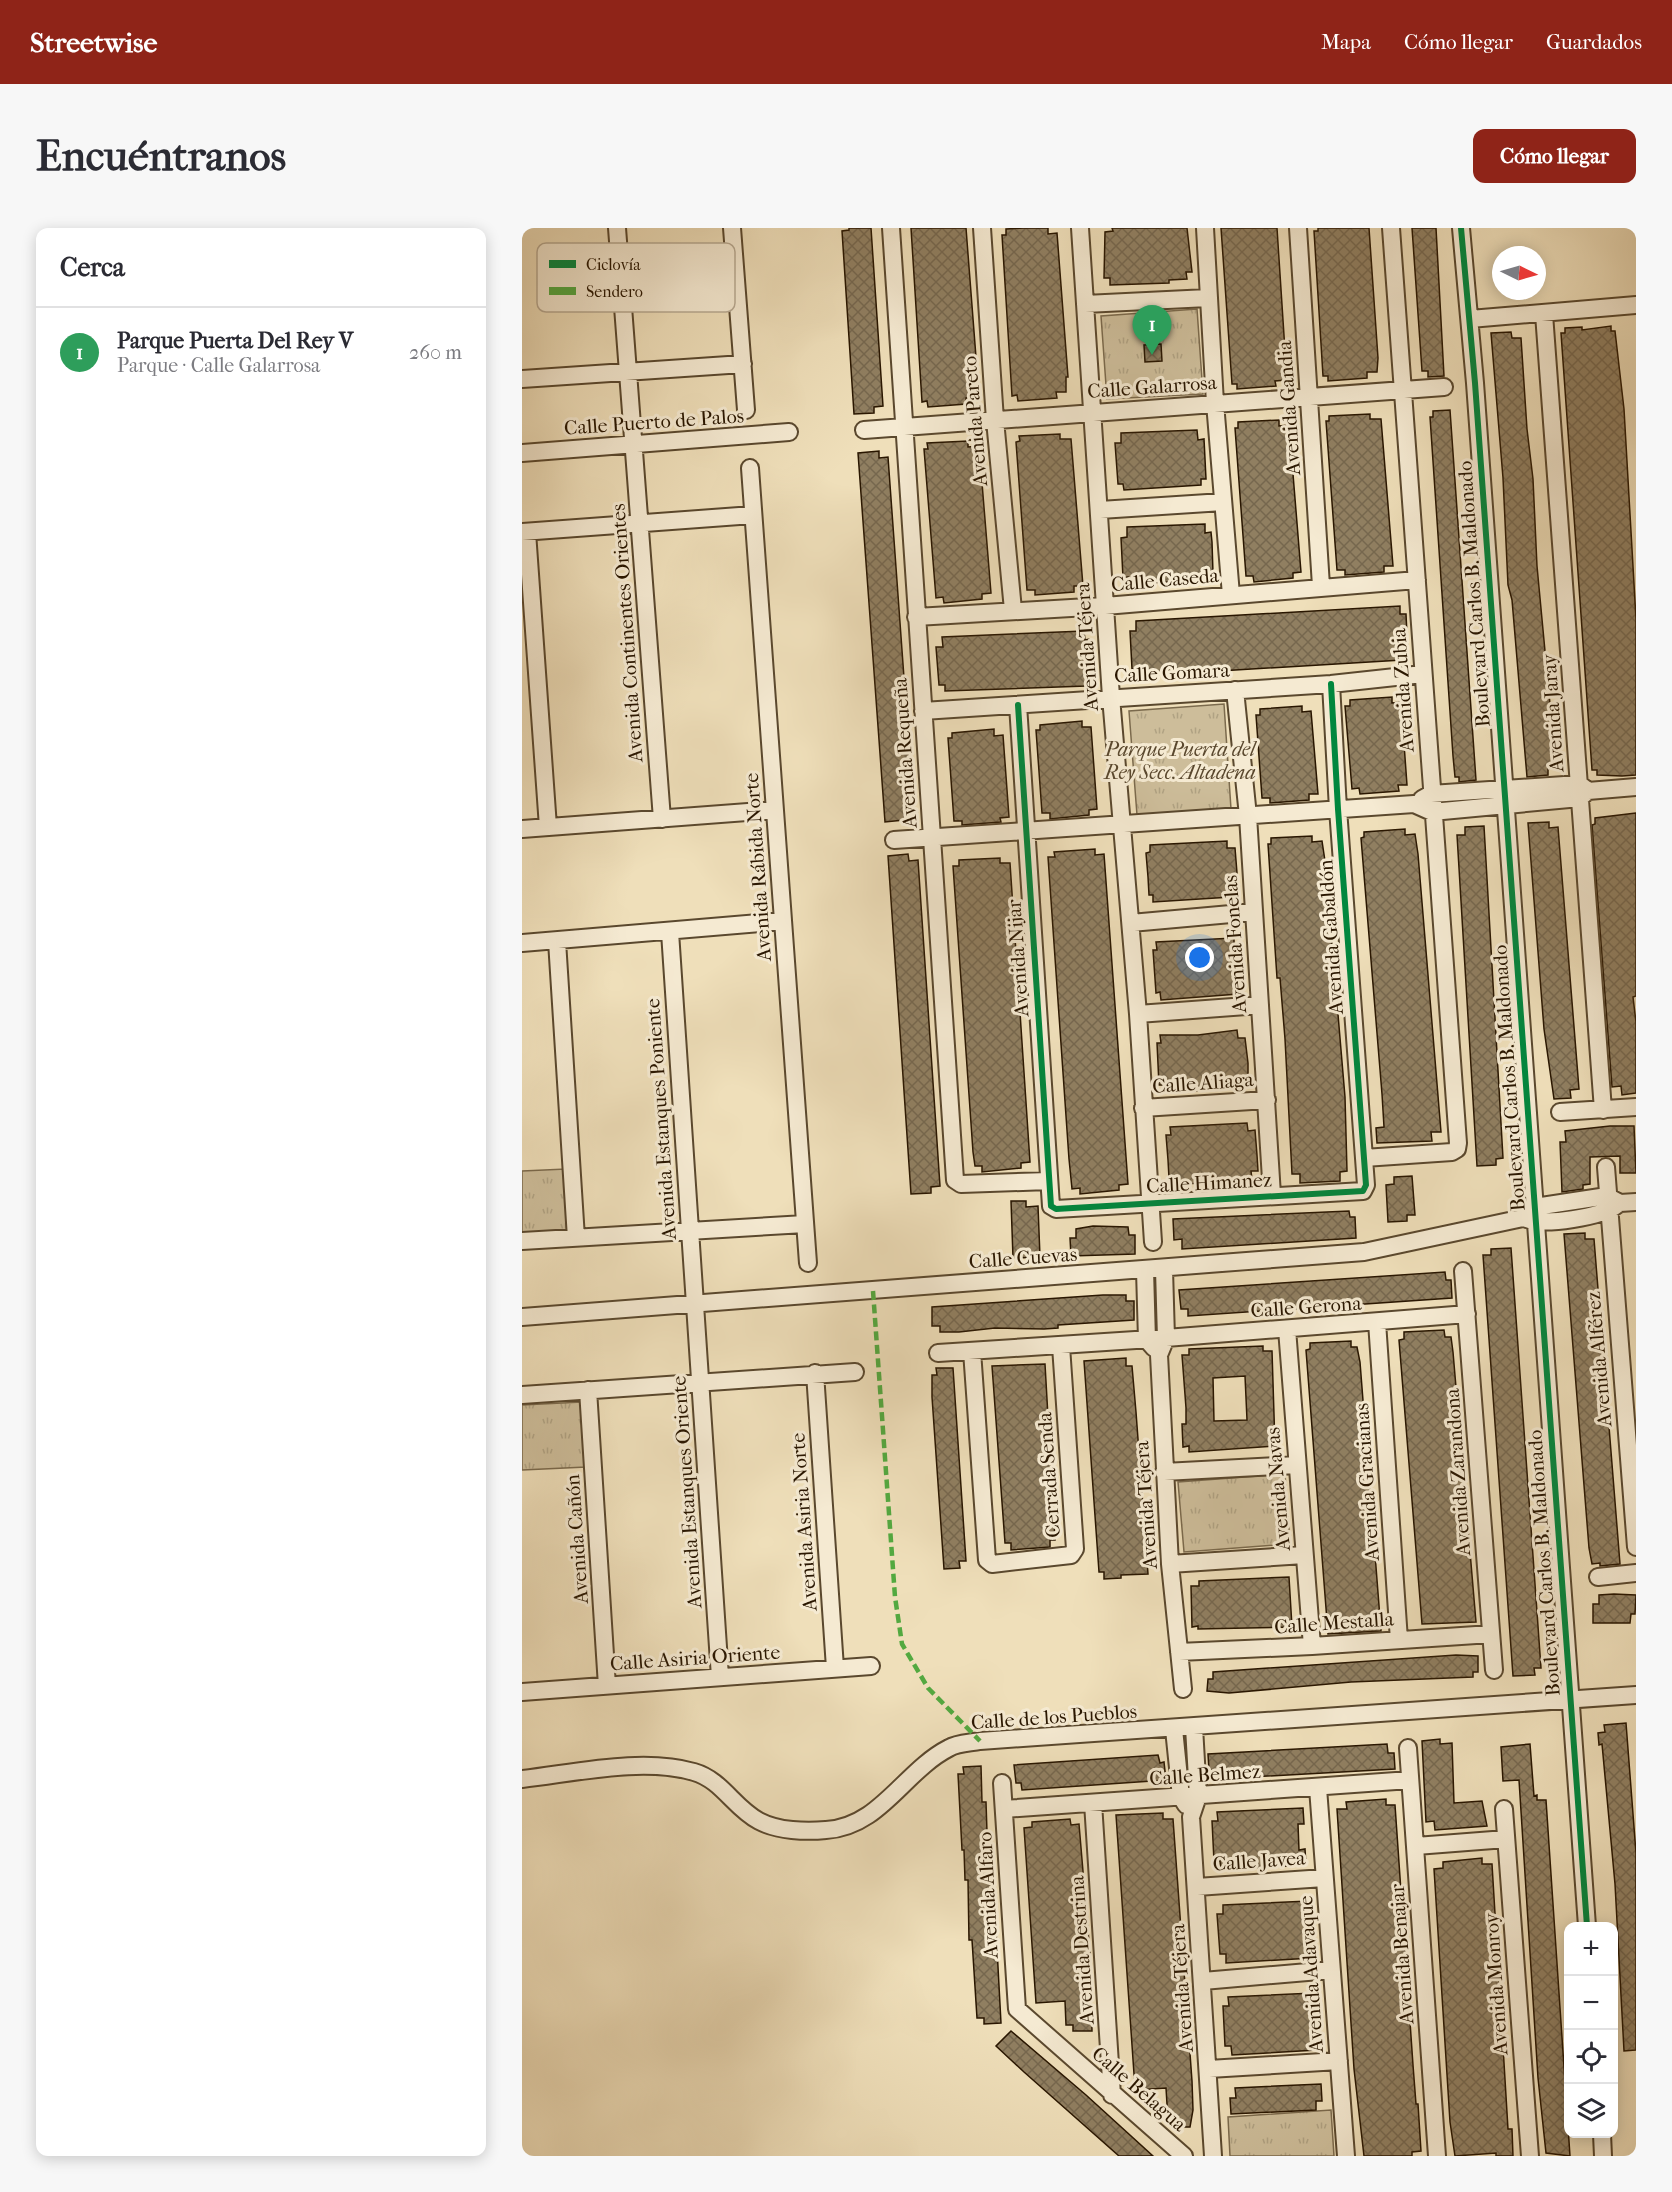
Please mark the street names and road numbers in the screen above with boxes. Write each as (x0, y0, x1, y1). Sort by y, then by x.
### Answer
street label: Avenida Gandia (1273, 339, 1305, 477)
street label: Avenida Pareto (958, 355, 992, 488)
street label: Calle Galarrosa (1087, 371, 1218, 403)
street label: Calle Puerto de Palos (563, 404, 745, 440)
street label: Boulevard Carlos B. Maldonado (1453, 460, 1495, 728)
street label: Avenida Continentes Orientes (606, 503, 648, 764)
street label: Calle Caseda (1110, 564, 1221, 596)
street label: Avenida Téjera (1071, 581, 1103, 713)
street label: Avenida Zubia (1387, 627, 1419, 754)
street label: Avenida Jaray (1537, 652, 1569, 774)
street label: Calle Gomara (1114, 658, 1231, 688)
street label: Avenida Requeña (888, 676, 922, 830)
street label: Avenida Rábida Norte (740, 772, 776, 963)
street label: Avenida Gabaldón (1314, 859, 1348, 1016)
street label: Avenida Fonelas (1219, 874, 1251, 1015)
street label: Avenida Nijar (1002, 898, 1034, 1018)
street label: Boulevard Carlos B. Maldonado (1488, 944, 1530, 1212)
street label: Avenida Estanques Poniente (641, 997, 681, 1241)
street label: Calle Aliaga (1152, 1068, 1255, 1098)
street label: Calle Himanez (1146, 1168, 1272, 1198)
street label: Calle Cuevas (968, 1243, 1078, 1273)
street label: Avenida Alférez (1582, 1290, 1616, 1429)
street label: Calle Gerona (1250, 1292, 1363, 1322)
street label: Avenida Estanques Oriente (667, 1375, 707, 1610)
street label: Avenida Zarandona (1441, 1387, 1475, 1557)
street label: Avenida Gracianas (1350, 1402, 1384, 1563)
street label: Cerrada Senda (1033, 1411, 1065, 1539)
street label: Avenida Navas (1261, 1426, 1295, 1553)
street label: Boulevard Carlos B. Maldonado (1523, 1429, 1565, 1697)
street label: Avenida Asiria Norte (786, 1432, 822, 1613)
street label: Avenida Téjera (1130, 1439, 1162, 1571)
street label: Avenida Cañón (561, 1473, 593, 1605)
street label: Calle Mestalla (1273, 1607, 1395, 1639)
street label: Calle Asiria Oriente (609, 1641, 781, 1675)
street label: Calle de los Pueblos (970, 1700, 1138, 1734)
street label: Calle Belmez (1149, 1760, 1262, 1790)
street label: Avenida Alfaro (973, 1831, 1003, 1960)
street label: Calle Javea (1212, 1846, 1307, 1876)
street label: Avenida Destrina (1065, 1874, 1099, 2026)
street label: Avenida Benajar (1386, 1883, 1418, 2026)
street label: Avenida Adavaque (1294, 1895, 1328, 2054)
street label: Avenida Monroy (1479, 1911, 1512, 2057)
street label: Avenida Téjera (1166, 1922, 1198, 2054)
street label: Calle Belagua (1087, 2042, 1191, 2137)

